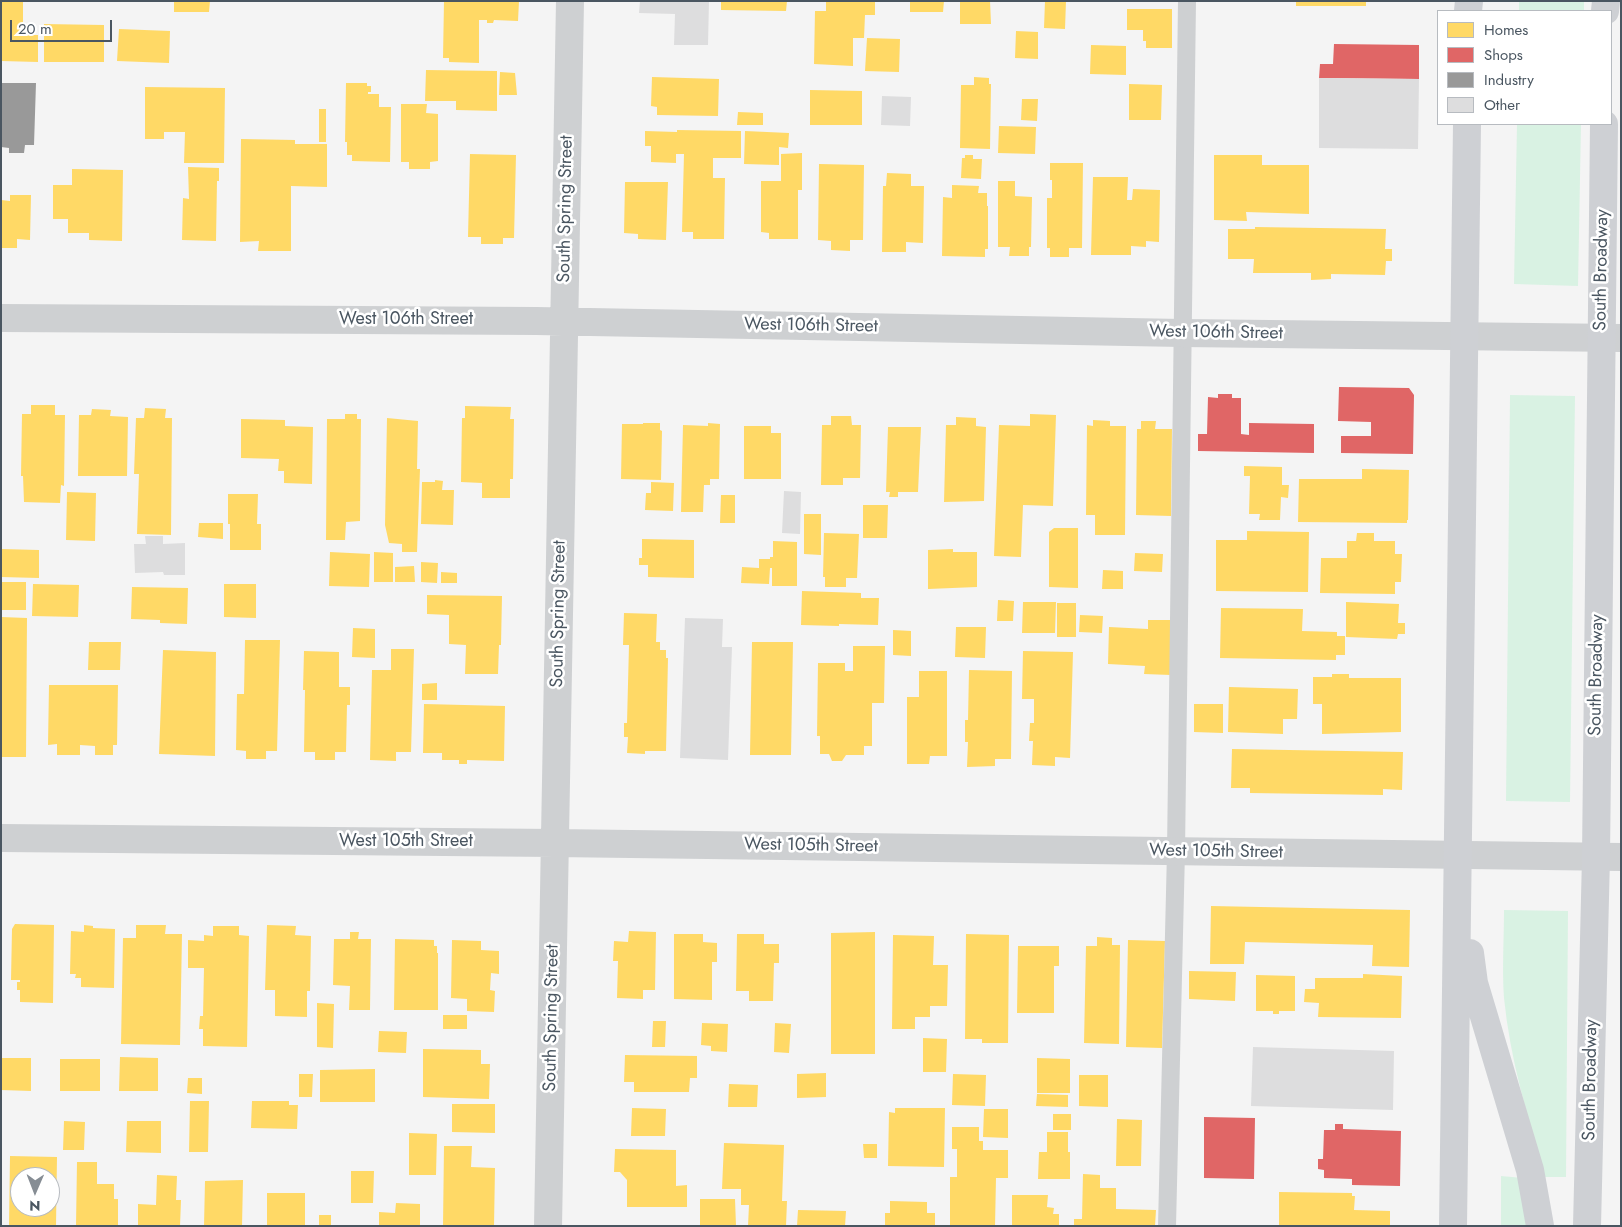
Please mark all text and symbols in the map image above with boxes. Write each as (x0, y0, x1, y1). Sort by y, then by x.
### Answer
scale bar (12, 10, 115, 42)
legend (1437, 10, 1612, 125)
text: 20 m (18, 18, 52, 40)
text: Homes (1484, 19, 1528, 41)
text: Shops (1484, 44, 1523, 66)
text: Industry (1484, 69, 1534, 91)
text: Other (1484, 94, 1520, 116)
street label: South Spring Street (554, 135, 578, 283)
street label: South Broadway (1590, 209, 1614, 331)
street label: West 106th Street (339, 309, 473, 331)
street label: West 106th Street (744, 314, 878, 338)
street label: West 106th Street (1149, 321, 1283, 345)
street label: South Spring Street (547, 540, 571, 688)
street label: South Broadway (1585, 614, 1609, 736)
street label: West 105th Street (339, 831, 473, 853)
street label: West 105th Street (744, 834, 878, 858)
street label: West 105th Street (1149, 840, 1283, 864)
street label: South Spring Street (540, 944, 564, 1092)
street label: South Broadway (1579, 1019, 1603, 1141)
north arrow (10, 1167, 60, 1217)
text: N (29, 1196, 40, 1216)

